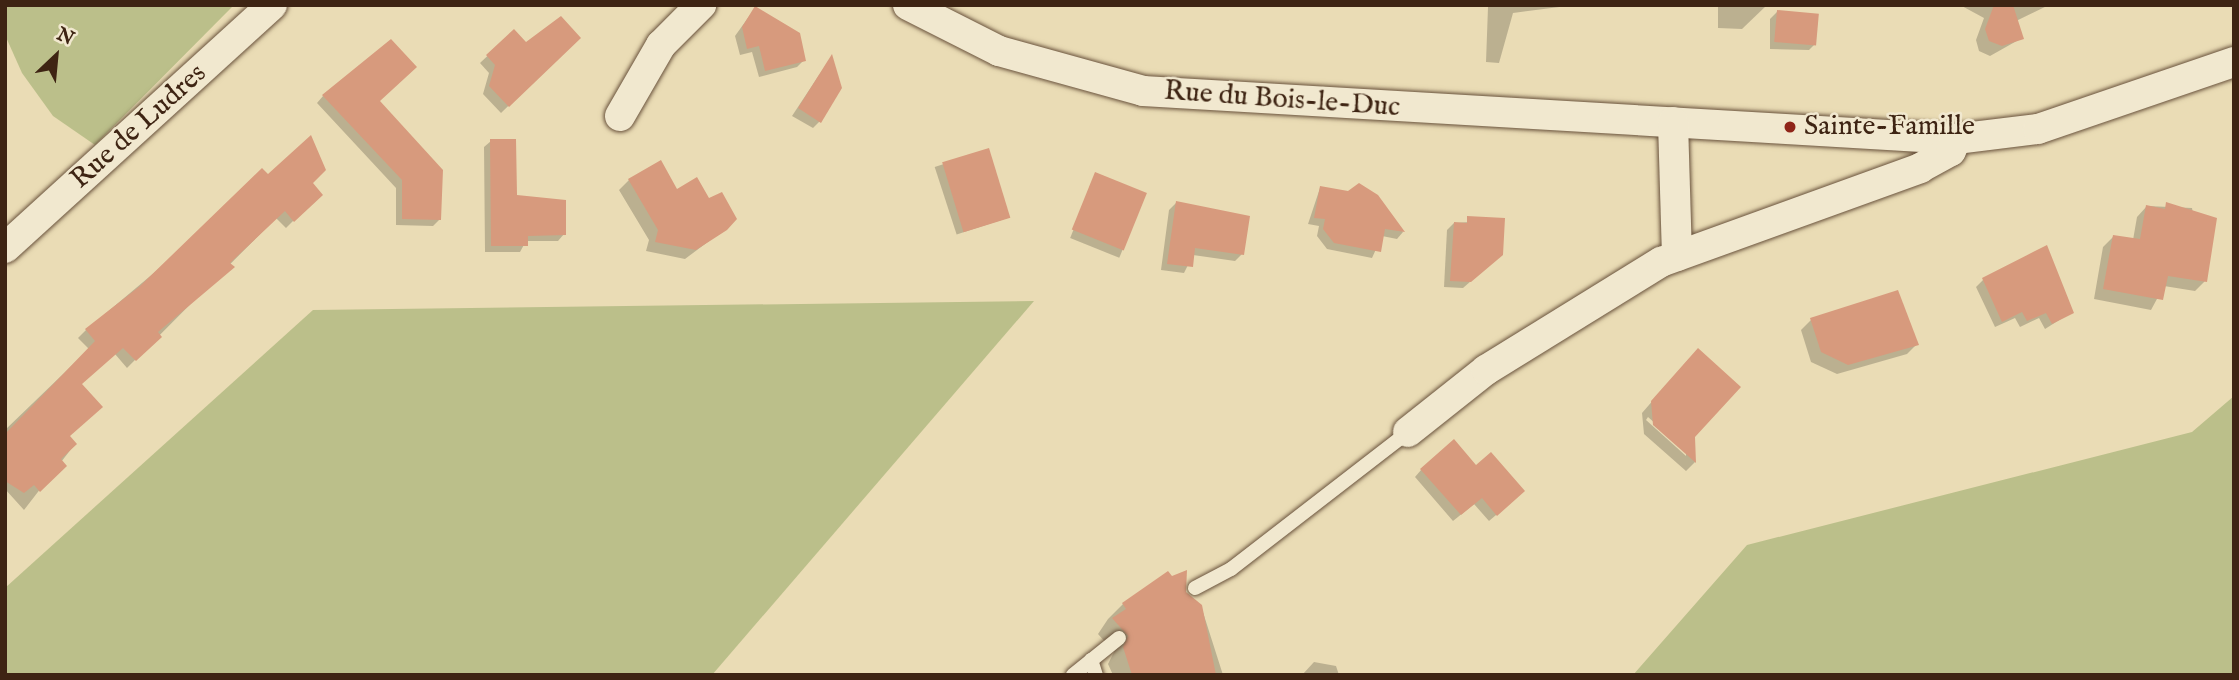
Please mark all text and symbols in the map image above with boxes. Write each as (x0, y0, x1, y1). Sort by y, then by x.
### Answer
north arrow (21, 21, 91, 91)
text: N (53, 23, 78, 52)
street label: Rue de Ludres (64, 57, 214, 197)
street label: Rue du Bois-le-Duc (1163, 75, 1401, 125)
place label: Sainte-Famille (1804, 110, 1975, 144)
marker: Sainte-Famille (1782, 119, 1798, 135)

